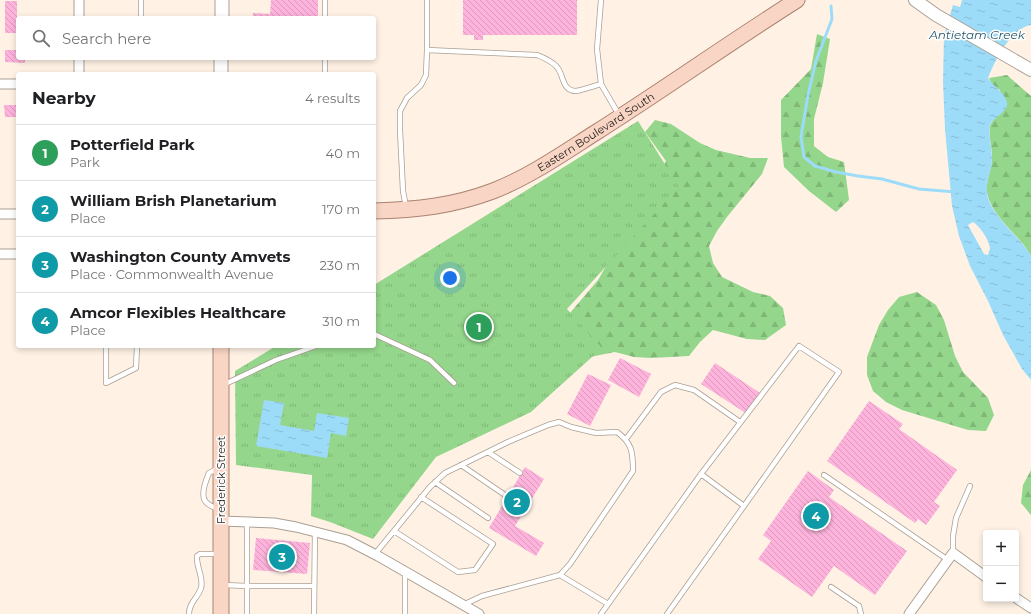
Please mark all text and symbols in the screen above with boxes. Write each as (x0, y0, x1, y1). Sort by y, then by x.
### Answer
search box (16, 16, 376, 60)
icon: search (30, 27, 52, 49)
water label: Antietam Creek (928, 27, 1026, 42)
text: Search here (62, 29, 151, 48)
text: Nearby (32, 88, 96, 108)
street label: Eastern Boulevard South (535, 89, 657, 175)
text: 4 results (305, 90, 360, 106)
text: Potterfield Park (70, 135, 195, 154)
text: 1 (42, 145, 48, 161)
text: 40 m (326, 145, 360, 161)
text: Park (70, 154, 100, 170)
text: William Brish Planetarium (70, 191, 277, 210)
text: 2 (41, 201, 49, 217)
text: 170 m (322, 201, 360, 217)
text: Place (70, 210, 106, 226)
text: Washington County Amvets (70, 247, 291, 266)
text: 3 (41, 257, 49, 273)
text: 230 m (319, 257, 360, 273)
text: Place · Commonwealth Avenue (70, 266, 274, 282)
your location (440, 268, 460, 288)
text: Amcor Flexibles Healthcare (70, 303, 286, 322)
pin: 1 (466, 312, 492, 342)
text: 4 (41, 313, 49, 329)
text: 310 m (322, 313, 360, 329)
text: Place (70, 322, 106, 338)
street label: Frederick Street (214, 435, 228, 524)
pin: 2 (504, 487, 530, 517)
pin: 4 (803, 501, 829, 531)
map controls (983, 530, 1019, 602)
button: + (983, 530, 1019, 566)
pin: 3 (269, 542, 295, 572)
button: − (983, 566, 1019, 602)

